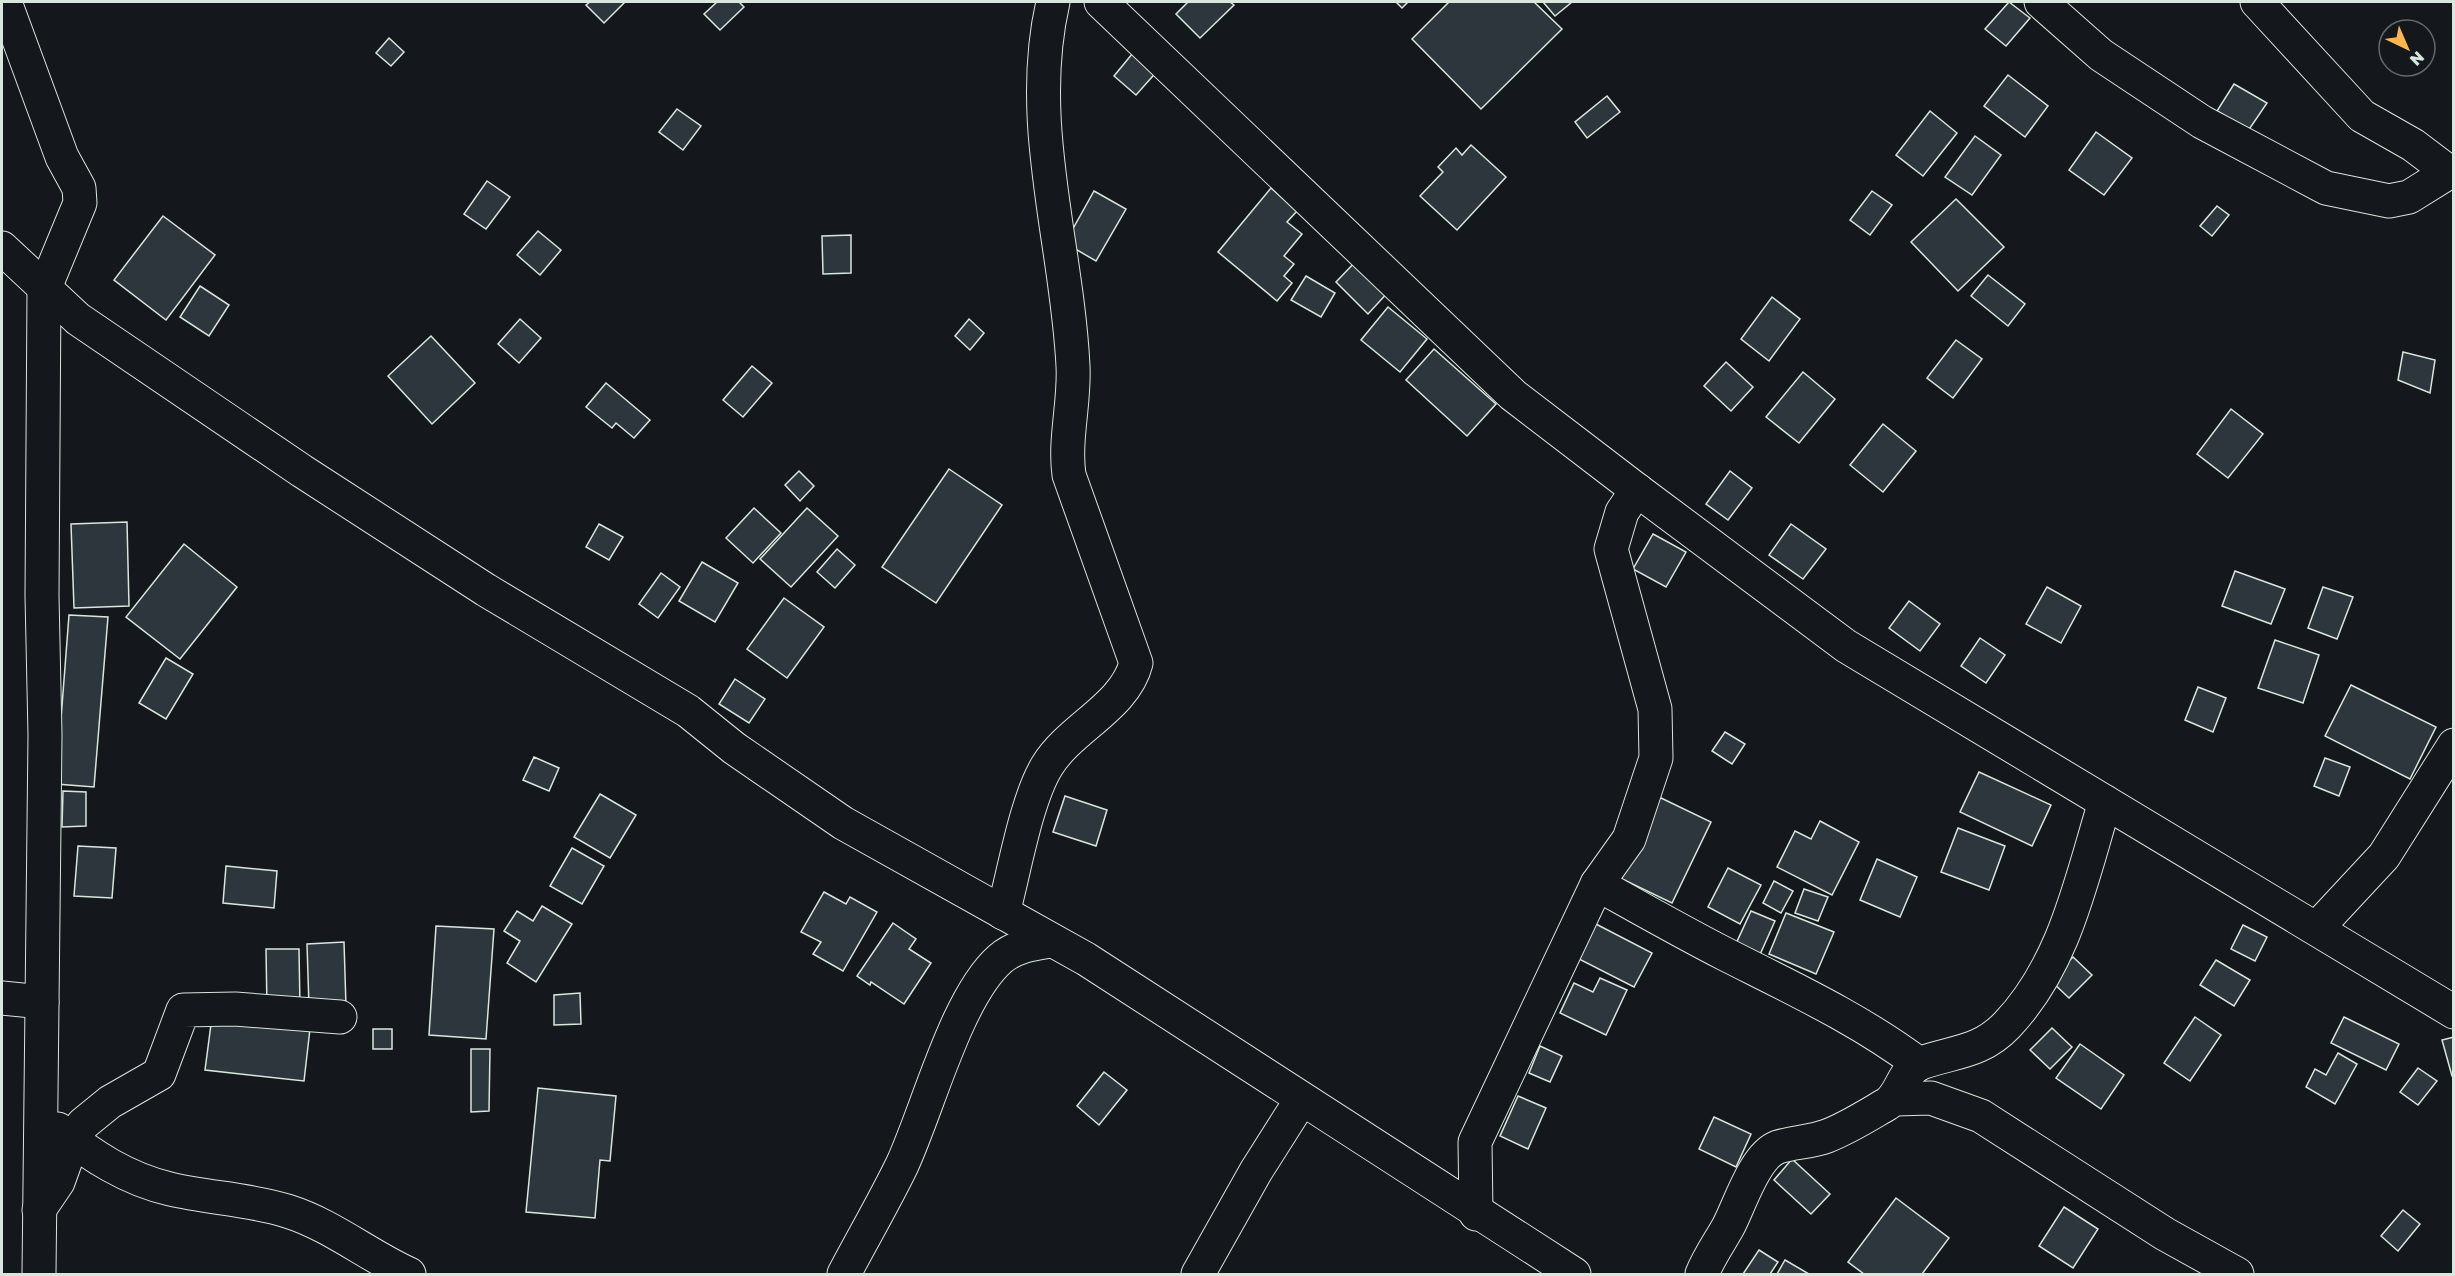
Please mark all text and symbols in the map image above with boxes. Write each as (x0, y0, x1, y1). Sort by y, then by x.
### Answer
north arrow (2377, 18, 2437, 78)
text: N (2406, 47, 2429, 70)

